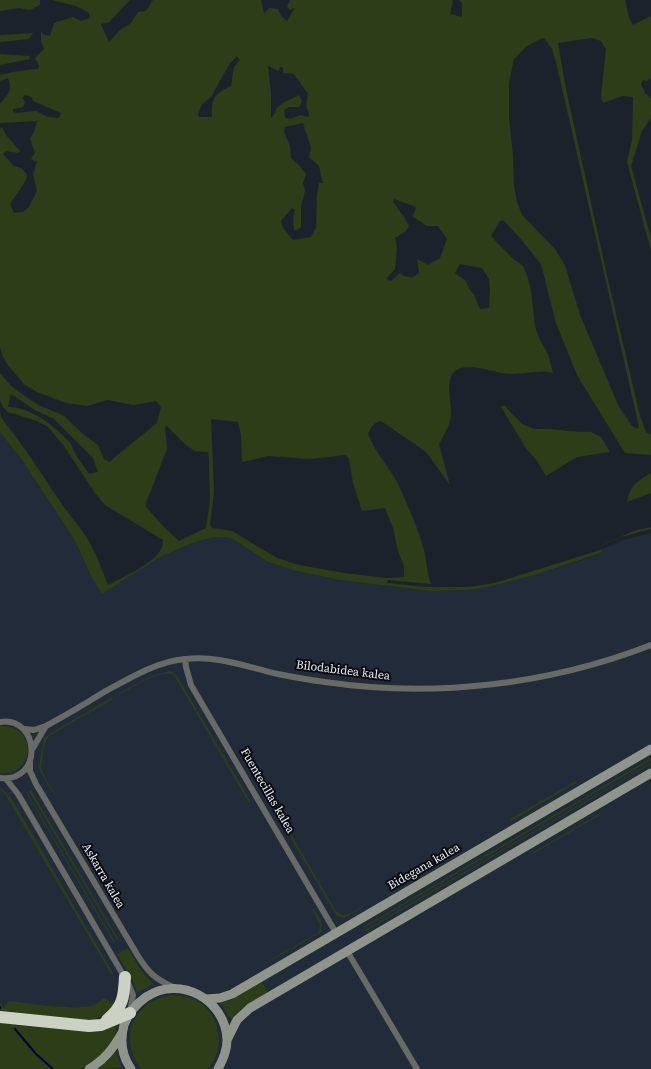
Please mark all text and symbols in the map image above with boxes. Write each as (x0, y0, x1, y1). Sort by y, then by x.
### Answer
street label: Bilodabidea kalea (295, 658, 391, 684)
street label: Fuentecillas kalea (237, 746, 297, 836)
street label: Askarra kalea (79, 841, 127, 911)
street label: Bidegana kalea (385, 841, 463, 893)

